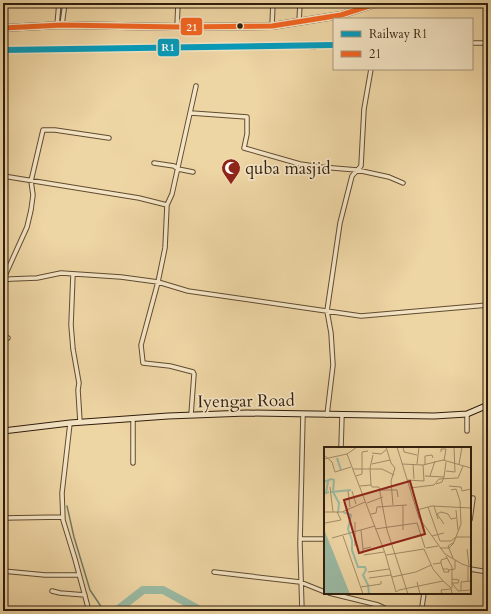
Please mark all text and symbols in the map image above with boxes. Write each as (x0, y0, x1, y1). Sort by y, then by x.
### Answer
line badge: 21 (180, 17, 203, 36)
legend (333, 18, 473, 70)
text: 21 (186, 20, 198, 35)
unlabelled marker (235, 21, 245, 31)
text: Railway R1 (369, 26, 428, 42)
line badge: R1 (157, 38, 180, 57)
text: R1 (161, 40, 175, 55)
text: 21 (369, 46, 381, 62)
mosque icon: quba masjid (220, 157, 242, 185)
place label: quba masjid (245, 157, 331, 180)
street label: Iyengar Road (197, 389, 295, 413)
inset map (324, 447, 471, 594)

